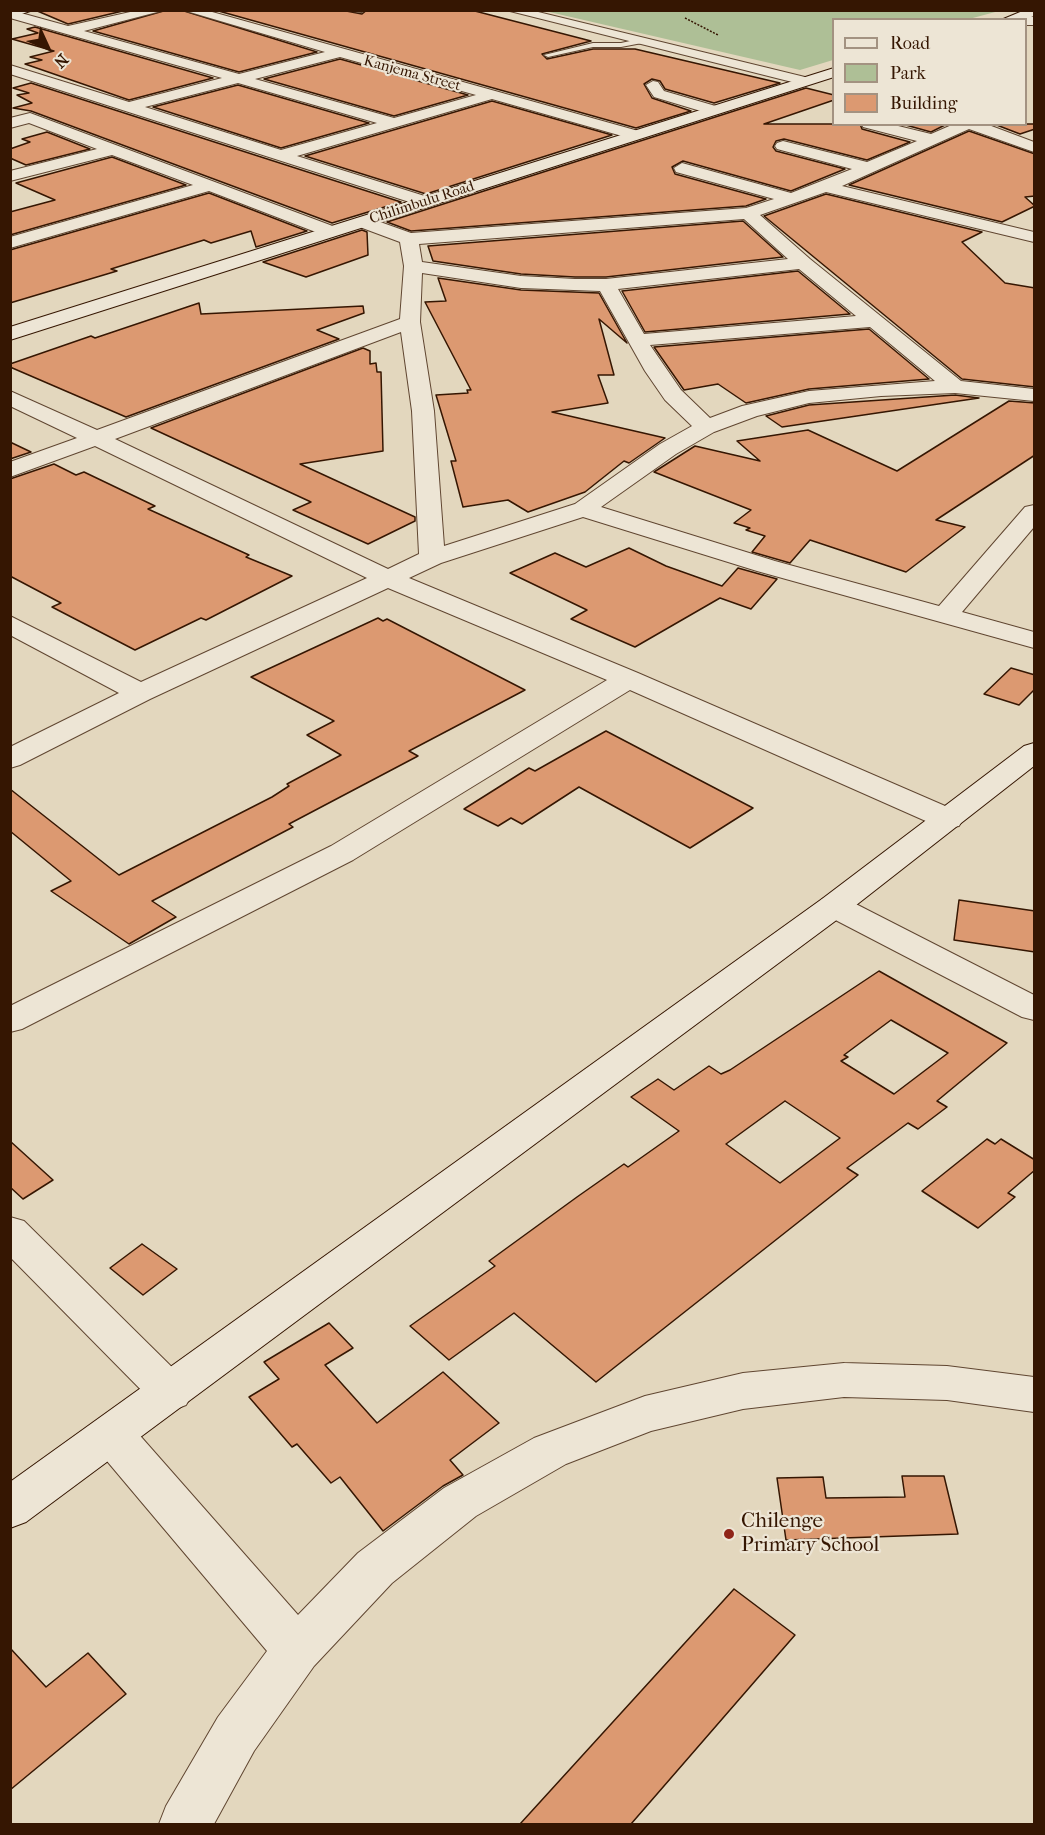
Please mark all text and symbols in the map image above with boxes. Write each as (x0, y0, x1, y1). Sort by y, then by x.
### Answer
north arrow (18, 18, 78, 78)
legend (832, 18, 1027, 126)
text: Road (890, 33, 930, 54)
text: N (50, 50, 72, 72)
street label: Kanjema Street (361, 52, 463, 96)
text: Park (890, 63, 926, 84)
text: Building (890, 93, 957, 114)
street label: Chilimbulu Road (367, 178, 477, 228)
place label: Chilenge Primary School (741, 1509, 879, 1559)
marker: Chilenge Primary School (722, 1527, 736, 1541)

